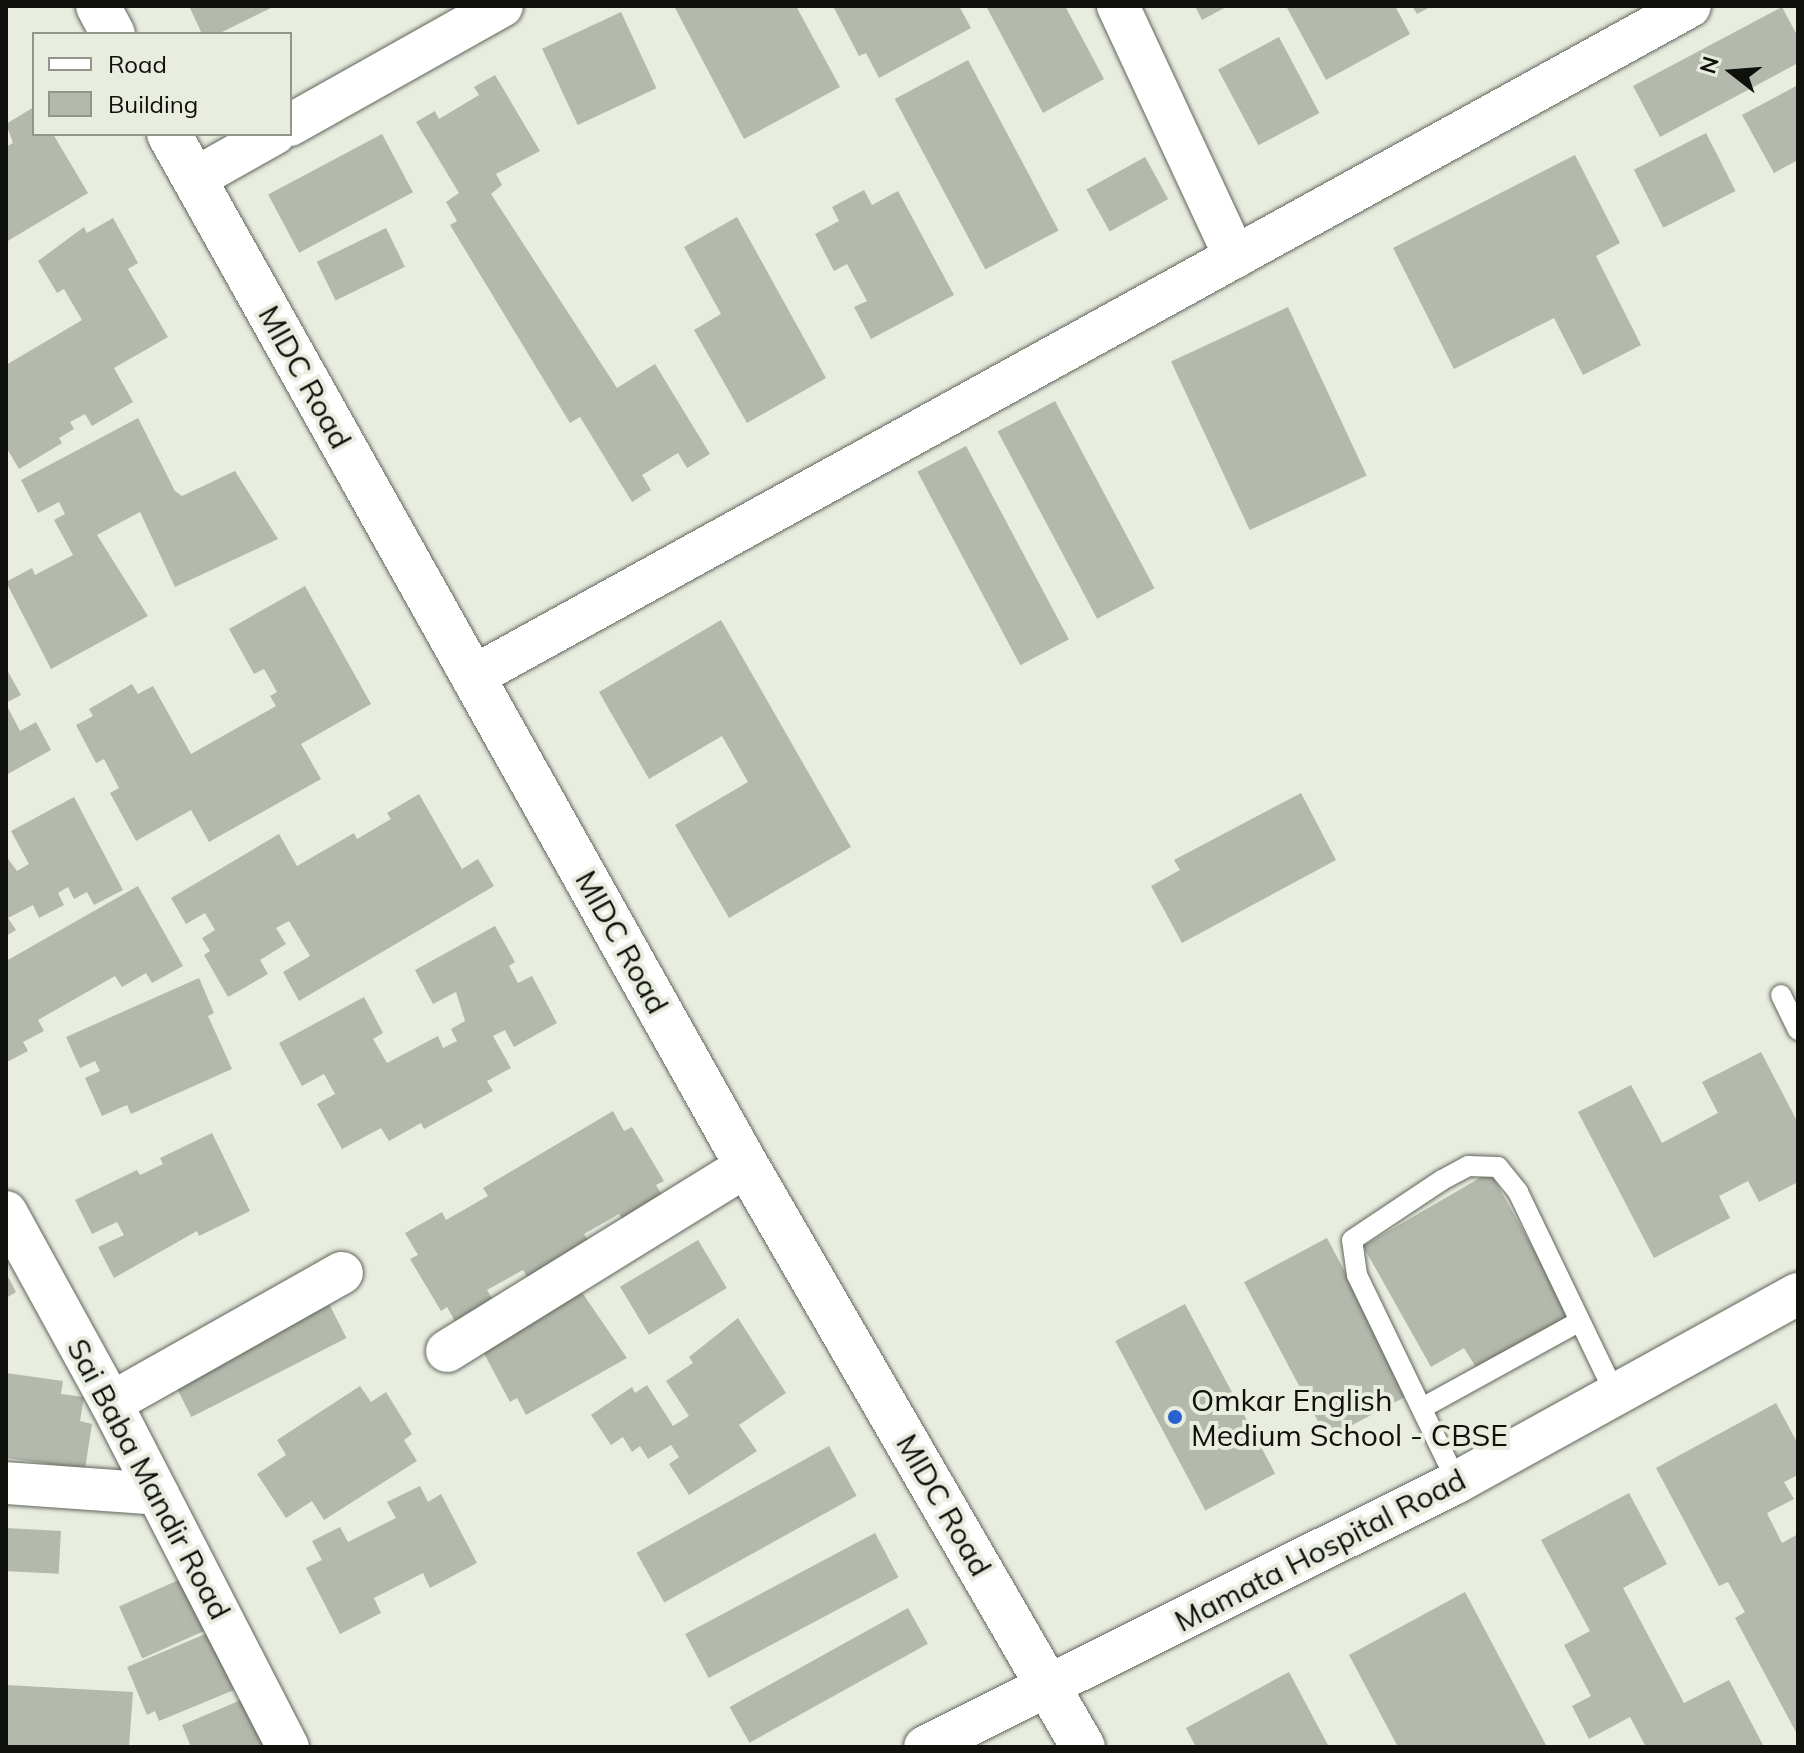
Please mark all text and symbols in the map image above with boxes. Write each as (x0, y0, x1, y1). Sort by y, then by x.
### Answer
legend (32, 32, 292, 136)
north arrow (1692, 32, 1772, 112)
text: Road (108, 49, 167, 79)
text: N (1693, 53, 1725, 77)
text: Building (108, 89, 198, 119)
street label: MIDC Road (251, 299, 359, 455)
street label: MIDC Road (568, 864, 676, 1020)
street label: Sai Baba Mandir Road (60, 1333, 238, 1625)
place label: Omkar English Medium School - CBSE (1191, 1382, 1508, 1452)
marker: Omkar English Medium School - CBSE (1166, 1408, 1184, 1426)
street label: MIDC Road (889, 1428, 999, 1582)
street label: Mamata Hospital Road (1169, 1461, 1471, 1639)

